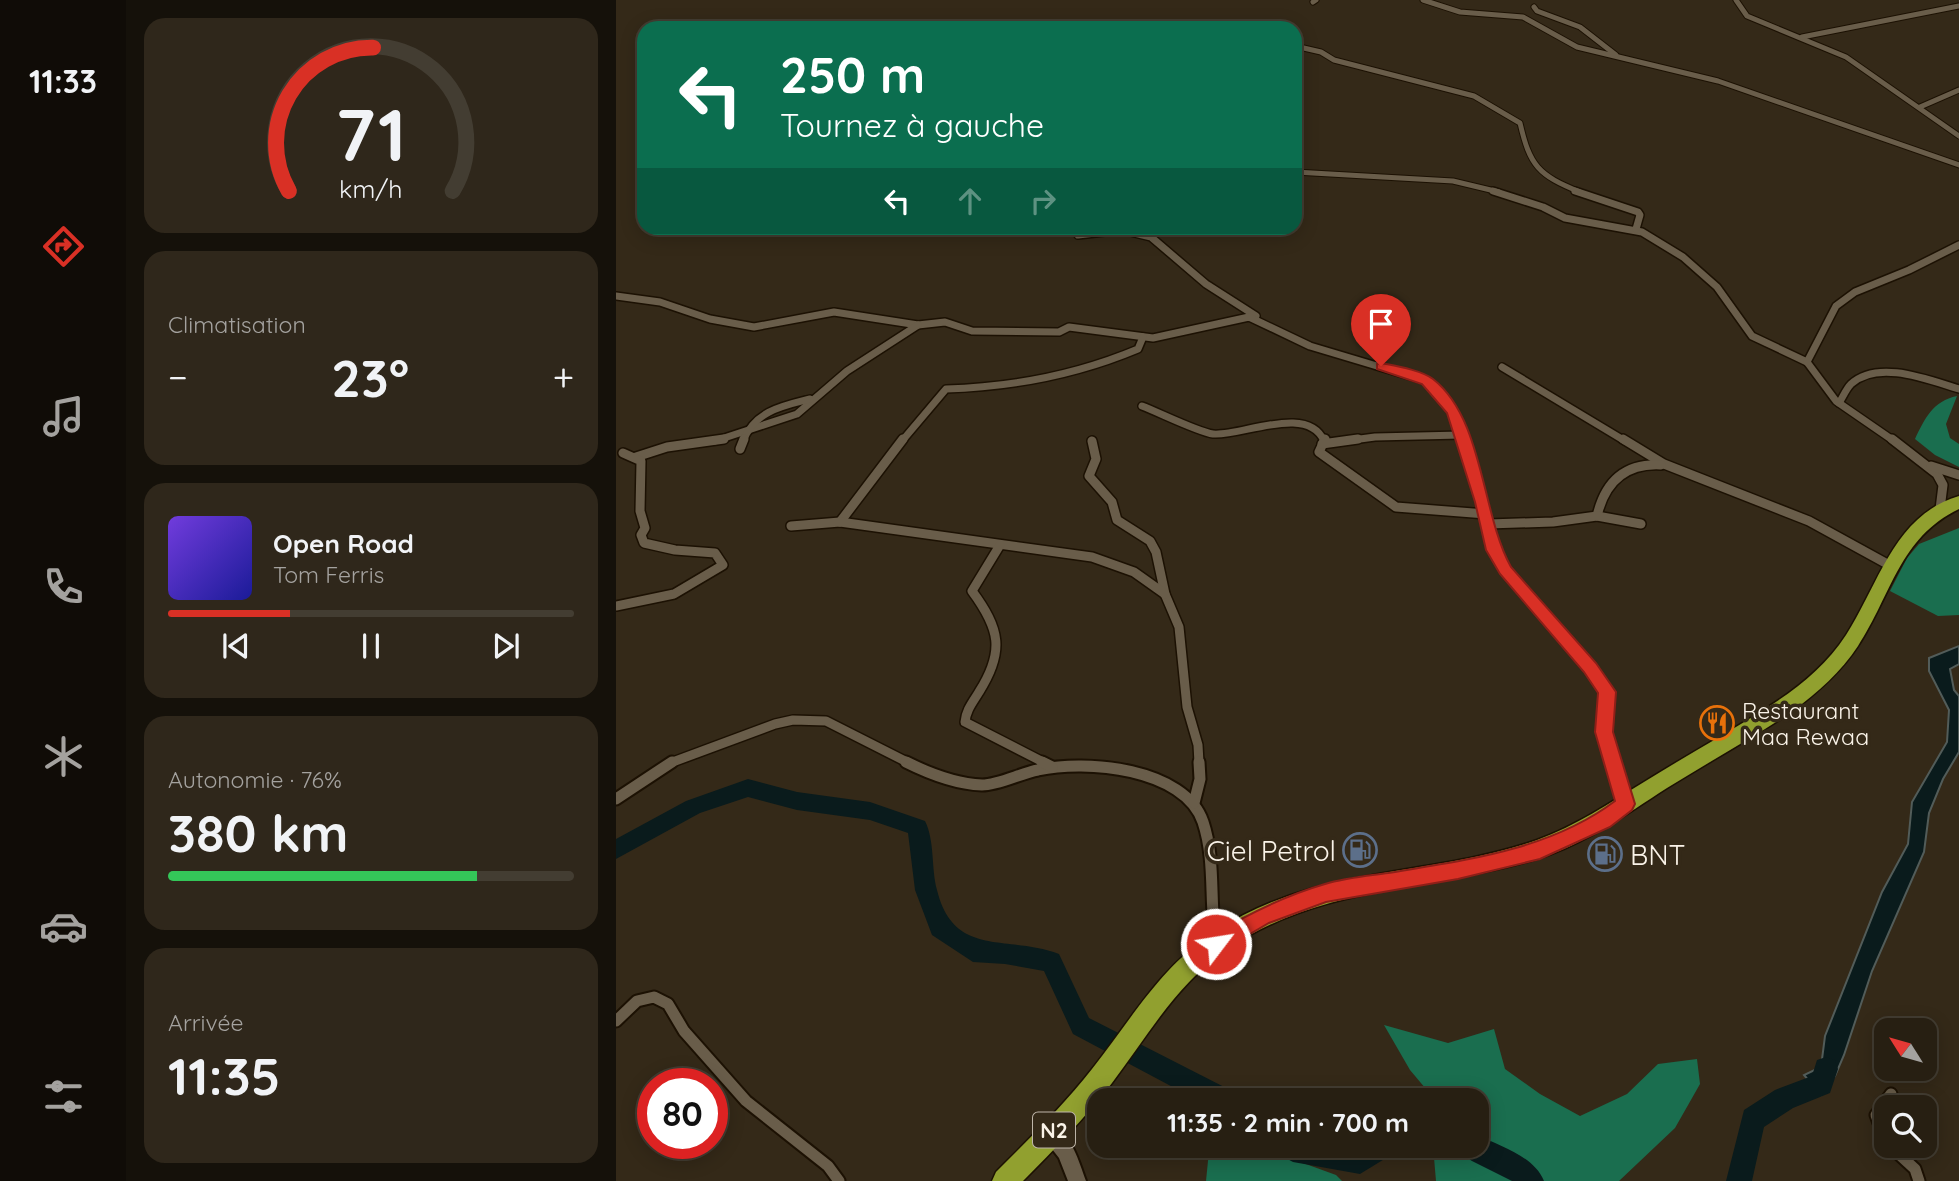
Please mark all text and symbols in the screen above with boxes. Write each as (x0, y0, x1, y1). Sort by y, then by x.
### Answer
text: 250 m (780, 44, 925, 105)
icon: left (665, 49, 756, 140)
text: 11:33 (29, 61, 97, 101)
text: 71 (335, 89, 407, 180)
text: Tournez à gauche (780, 105, 1044, 145)
text: km/h (339, 173, 403, 204)
icon: left (878, 182, 916, 220)
icon: ahead (951, 182, 989, 220)
icon: right (1024, 182, 1062, 220)
icon: directions (39, 222, 88, 271)
pin (1351, 294, 1411, 366)
icon: arrive (1362, 305, 1400, 343)
text: Climatisation (168, 310, 306, 339)
text: 23° (331, 345, 409, 410)
text: − (168, 353, 188, 401)
text: + (553, 353, 574, 401)
icon: music (39, 392, 88, 441)
text: Open Road (273, 527, 414, 560)
text: Tom Ferris (273, 560, 384, 589)
icon: phone (39, 562, 88, 611)
icon: previous (217, 627, 255, 665)
icon: pause (352, 627, 390, 665)
icon: next (487, 627, 525, 665)
place label: Restaurant Maa Rewaa (1742, 696, 1869, 751)
restaurant icon: Restaurant Maa Rewaa (1698, 704, 1736, 742)
icon: climate (39, 732, 88, 781)
text: Autonomie · 76% (168, 765, 342, 794)
text: 380 km (168, 800, 348, 865)
fuel station icon: Ciel Petrol (1341, 831, 1379, 869)
place label: Ciel Petrol (1207, 833, 1336, 868)
fuel station icon: BNT (1586, 835, 1624, 873)
place label: BNT (1630, 837, 1686, 872)
icon: car (39, 902, 88, 951)
position arrow (1179, 907, 1253, 981)
text: Arrivée (168, 1008, 244, 1037)
north arrow (1874, 1018, 1937, 1082)
map controls (1874, 1018, 1937, 1158)
text: 11:35 (168, 1043, 281, 1108)
speed limit sign: 80 (637, 1068, 728, 1159)
icon: filters (39, 1072, 88, 1121)
button: search (1874, 1095, 1937, 1158)
text: 11:35 · 2 min · 700 m (1167, 1106, 1409, 1139)
road number: N2 (1033, 1112, 1075, 1148)

